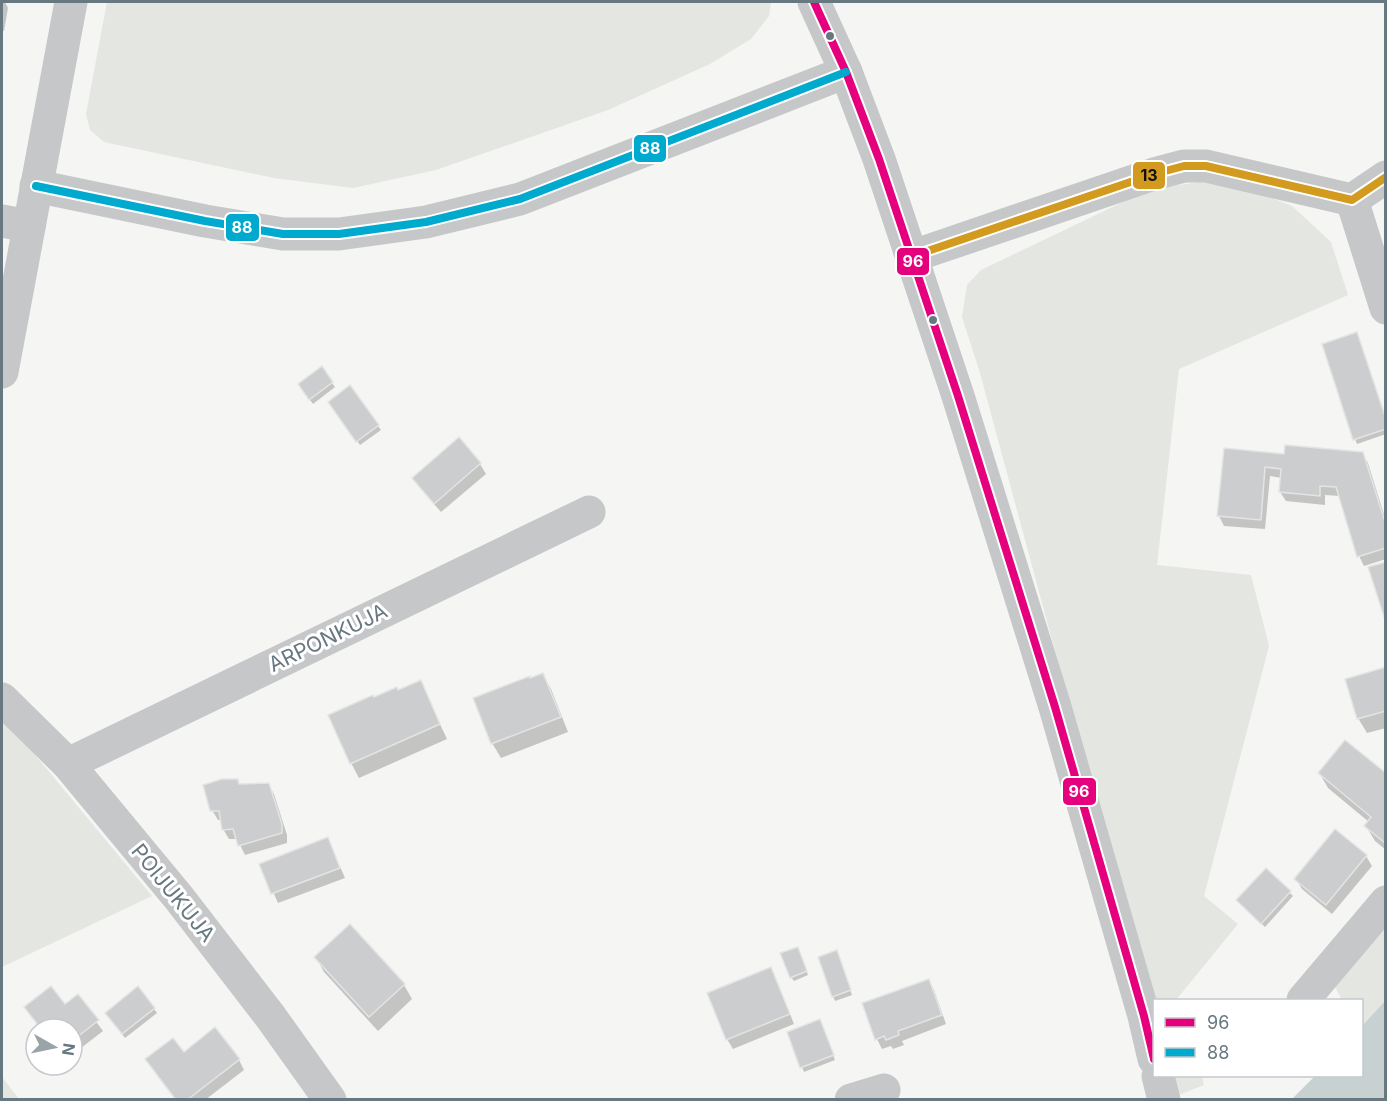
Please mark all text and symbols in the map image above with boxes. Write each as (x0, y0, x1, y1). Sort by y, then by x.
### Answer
unlabelled marker (824, 30, 836, 42)
line badge: 88 (633, 134, 667, 163)
text: 88 (640, 138, 660, 158)
line badge: 13 (1132, 161, 1166, 190)
text: 13 (1140, 165, 1158, 185)
line badge: 88 (225, 213, 260, 242)
text: 88 (232, 217, 252, 237)
line badge: 96 (896, 247, 930, 276)
text: 96 (903, 251, 923, 271)
unlabelled marker (927, 314, 939, 326)
street label: ARPONKUJA (264, 598, 391, 677)
line badge: 96 (1062, 777, 1097, 806)
text: 96 (1069, 781, 1089, 801)
street label: POIJUKUJA (126, 839, 220, 947)
legend (1153, 999, 1363, 1077)
text: 96 (1207, 1012, 1229, 1033)
north arrow (24, 1017, 84, 1077)
text: N (58, 1042, 80, 1057)
text: 88 (1207, 1042, 1229, 1063)

